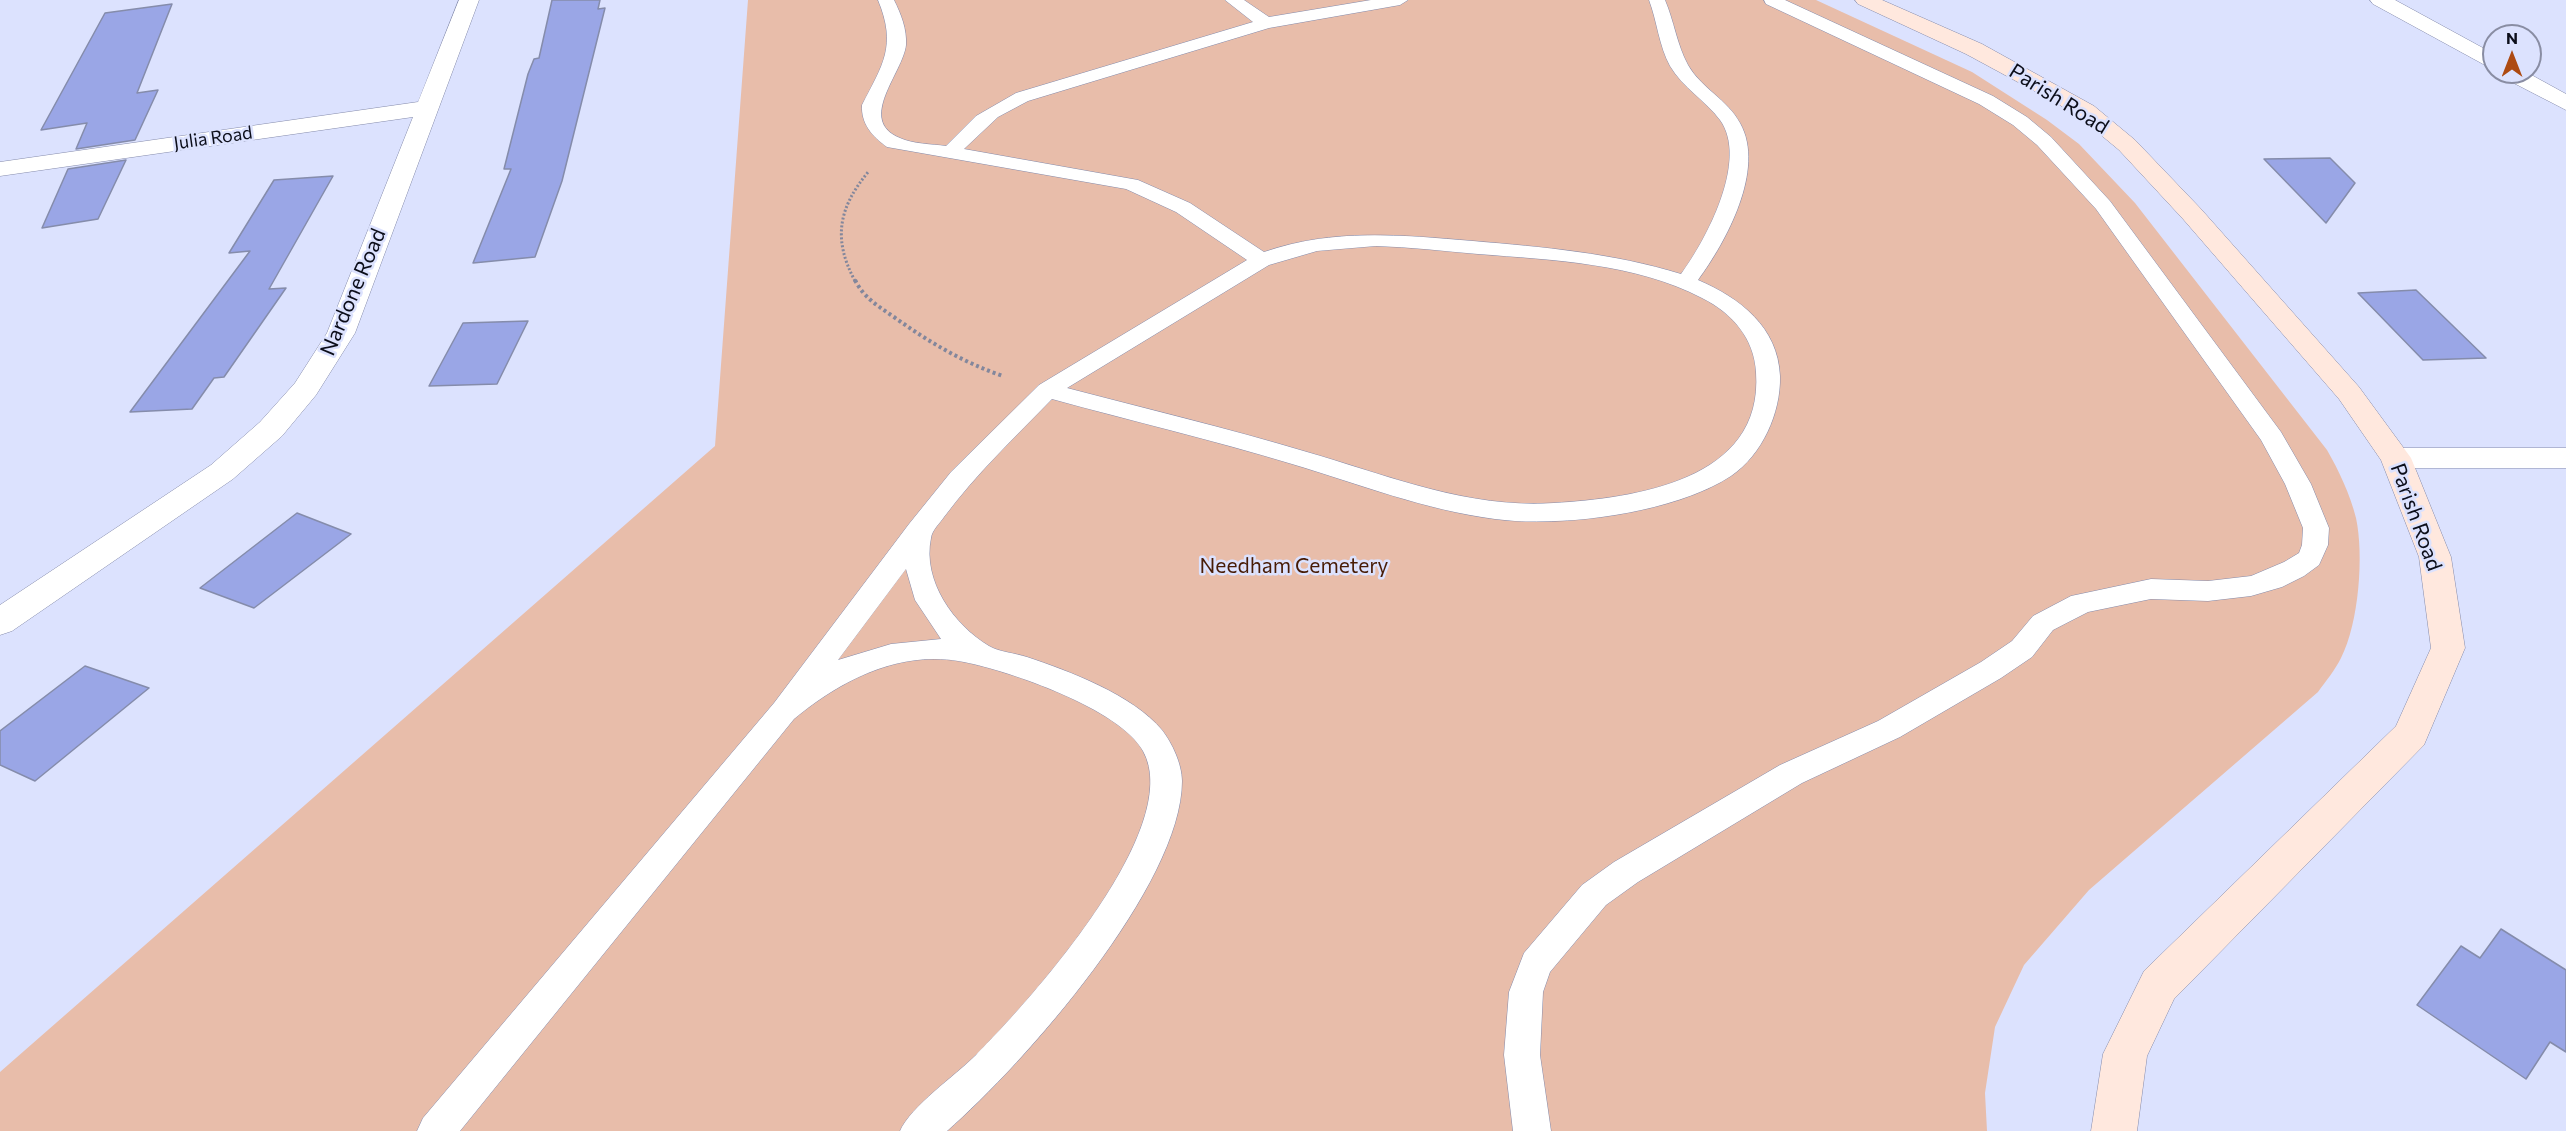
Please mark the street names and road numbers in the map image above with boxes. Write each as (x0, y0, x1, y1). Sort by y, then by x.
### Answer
street label: Parish Road (2005, 58, 2113, 140)
street label: Julia Road (172, 122, 254, 154)
street label: Nardone Road (315, 225, 391, 359)
street label: Parish Road (2385, 460, 2447, 574)

